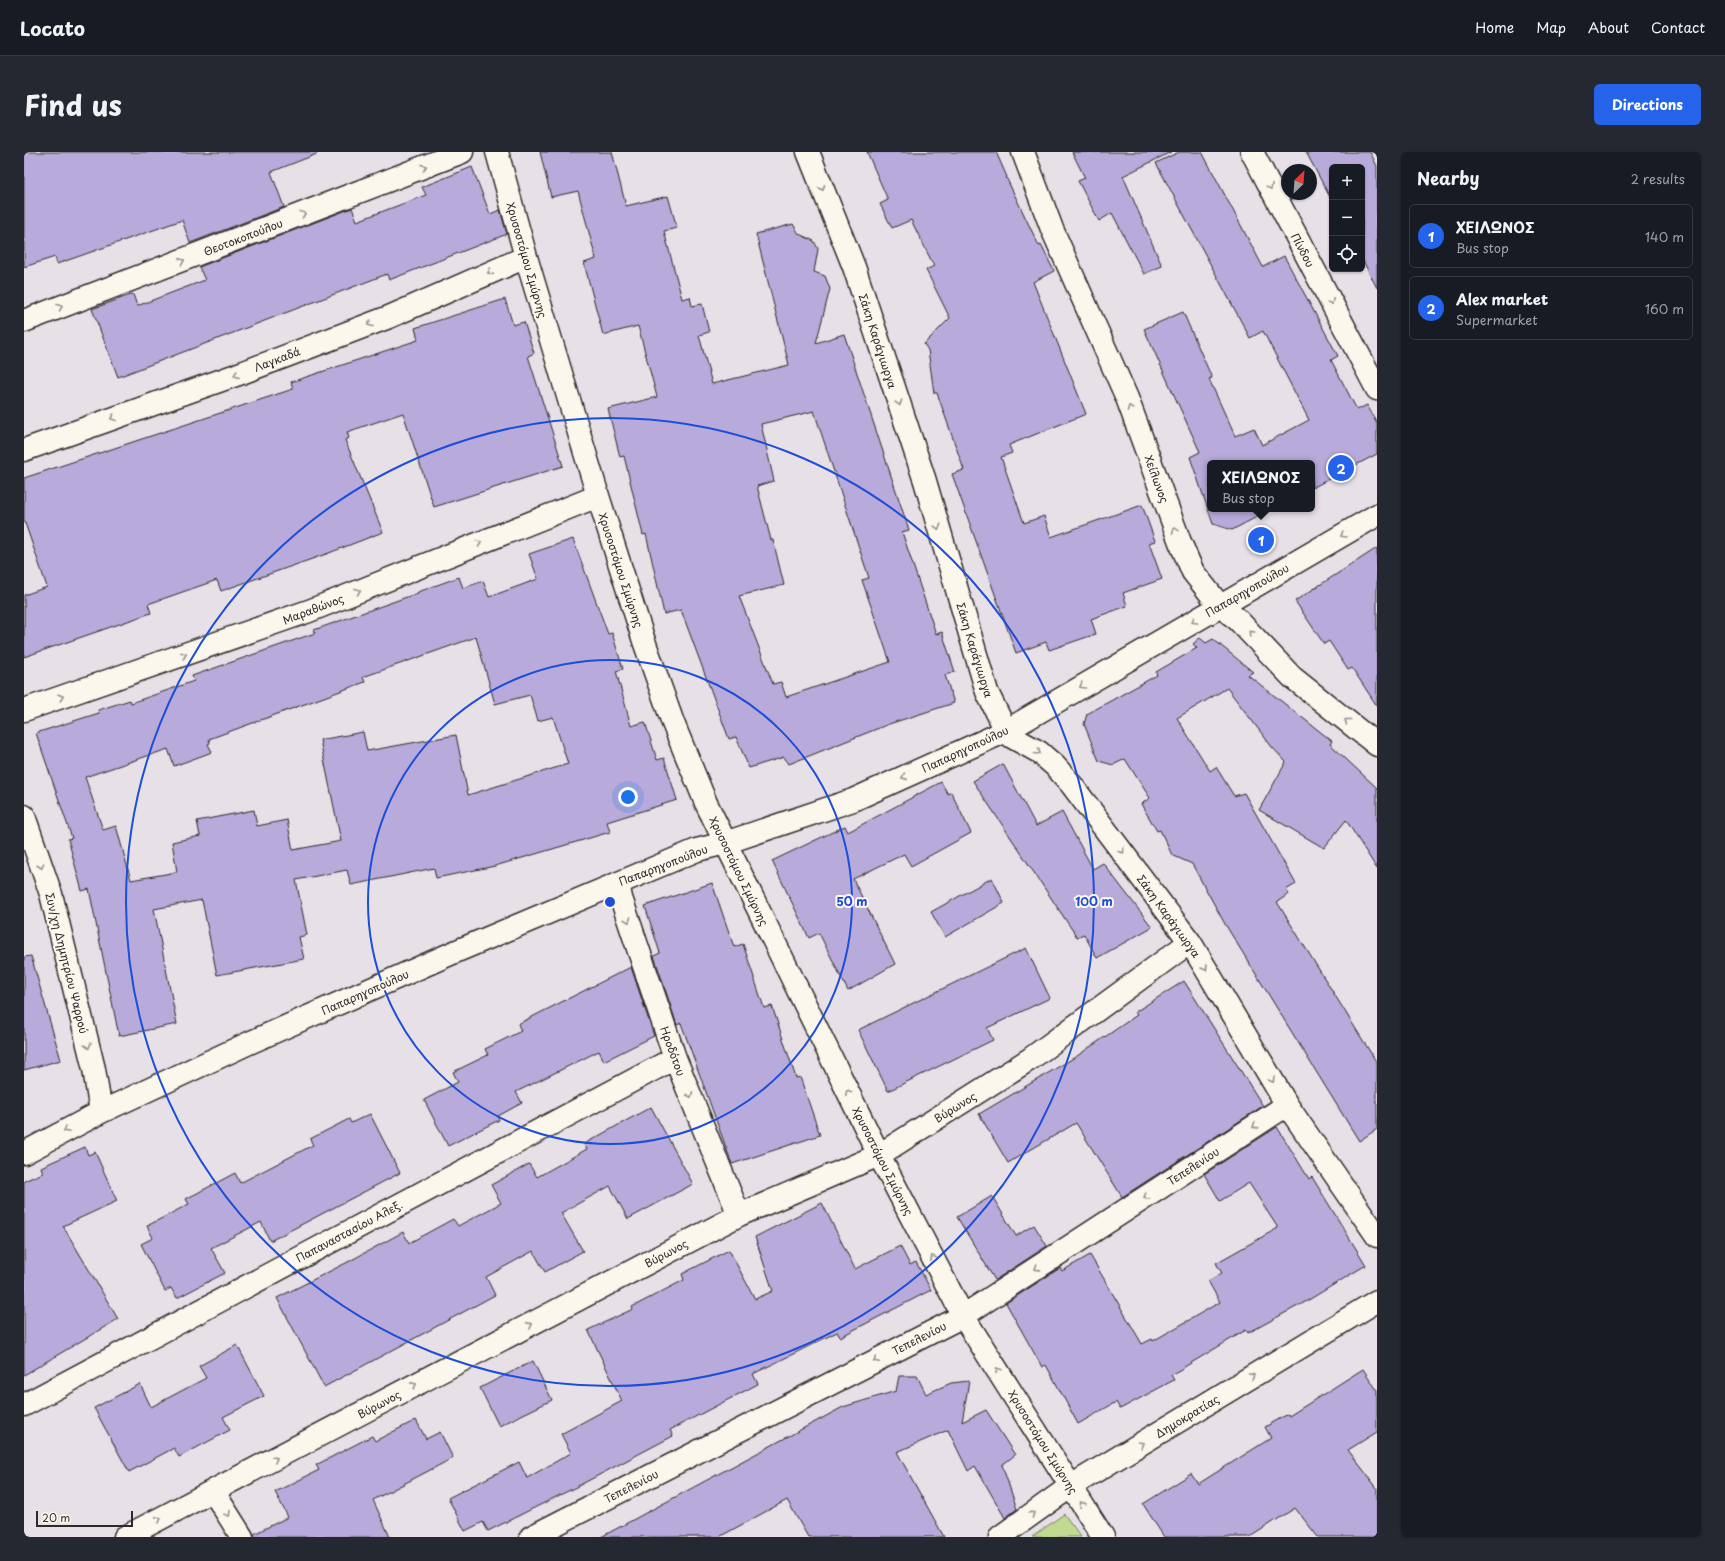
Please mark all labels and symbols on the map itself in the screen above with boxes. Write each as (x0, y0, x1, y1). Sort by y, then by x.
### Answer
one-way arrow (421, 163, 428, 171)
north arrow (1281, 164, 1317, 200)
one-way arrow (1266, 182, 1273, 190)
one-way arrow (818, 185, 826, 192)
street label: Χρυσοστόμου Σμύρνης (502, 200, 552, 320)
one-way arrow (300, 211, 307, 219)
street label: Θεοτοκοπούλου (201, 214, 285, 260)
street label: Πίνδου (1287, 230, 1319, 270)
one-way arrow (178, 258, 185, 266)
one-way arrow (486, 268, 493, 276)
street label: Σάκη Καράγιωργα (855, 291, 901, 391)
one-way arrow (1326, 297, 1334, 305)
one-way arrow (57, 304, 64, 312)
one-way arrow (367, 319, 374, 327)
street label: Λαγκαδά (251, 342, 303, 376)
one-way arrow (232, 370, 239, 378)
one-way arrow (894, 399, 903, 406)
one-way arrow (1127, 405, 1135, 412)
one-way arrow (110, 414, 117, 422)
street label: Χείλωνος (1141, 453, 1174, 506)
pin: 2 (1328, 453, 1354, 483)
street label: Χρυσοστόμου Σμύρνης (594, 510, 648, 630)
one-way arrow (933, 523, 942, 530)
pin: 1 (1248, 525, 1274, 555)
one-way arrow (1172, 527, 1180, 534)
one-way arrow (1340, 530, 1347, 537)
one-way arrow (476, 540, 483, 548)
street label: Παπαρηγοπούλου (1202, 559, 1292, 621)
one-way arrow (355, 588, 362, 596)
street label: Μαραθώνος (280, 589, 346, 628)
street label: Σάκη Καράγιωργα (952, 600, 998, 700)
one-way arrow (1191, 616, 1198, 623)
one-way arrow (1248, 630, 1256, 638)
one-way arrow (180, 651, 187, 659)
one-way arrow (1079, 682, 1086, 689)
one-way arrow (57, 694, 64, 702)
one-way arrow (1344, 718, 1351, 725)
street label: Παπαρηγοπούλου (919, 721, 1011, 777)
one-way arrow (1034, 747, 1041, 755)
one-way arrow (901, 772, 908, 780)
your location (618, 787, 638, 807)
street label: Χρυσοστόμου Σμύρνης (705, 813, 773, 929)
street label: Παπαρηγοπούλου (616, 840, 710, 890)
one-way arrow (1117, 847, 1124, 854)
one-way arrow (36, 862, 45, 869)
street label: Σάκη Καράγιωργα (1133, 871, 1205, 961)
street label: Συν/χη Δημητρίου Ψαρρού (41, 891, 93, 1035)
text: 50 m (836, 892, 868, 910)
text: 100 m (1075, 892, 1113, 910)
centre of rings (603, 895, 617, 909)
one-way arrow (624, 917, 632, 924)
one-way arrow (1201, 964, 1208, 971)
street label: Παπαρηγοπούλου (319, 965, 411, 1019)
street label: Ηροδότου (656, 1024, 690, 1078)
one-way arrow (84, 1043, 92, 1049)
one-way arrow (1268, 1076, 1275, 1083)
street label: Βύρωνος (931, 1087, 980, 1127)
one-way arrow (846, 1089, 853, 1097)
one-way arrow (686, 1092, 694, 1099)
street label: Χρυσοστόμου Σμύρνης (848, 1104, 918, 1218)
one-way arrow (1252, 1121, 1259, 1129)
one-way arrow (63, 1126, 70, 1133)
street label: Τεπελενίου (1164, 1143, 1222, 1189)
one-way arrow (1143, 1192, 1150, 1200)
street label: Παπαναστασίου Αλεξ. (293, 1196, 405, 1266)
street label: Βύρωνος (641, 1234, 691, 1271)
one-way arrow (930, 1255, 938, 1262)
one-way arrow (1034, 1263, 1041, 1271)
street label: Τεπελενίου (889, 1317, 949, 1359)
one-way arrow (525, 1322, 533, 1330)
one-way arrow (873, 1356, 880, 1363)
one-way arrow (995, 1367, 1003, 1374)
one-way arrow (1248, 1374, 1255, 1381)
one-way arrow (410, 1383, 418, 1390)
street label: Βύρωνος (354, 1385, 404, 1422)
street label: Χρυσοστόμου Σμύρνης (1004, 1387, 1082, 1498)
street label: Δημοκρατίας (1152, 1390, 1222, 1442)
one-way arrow (1137, 1441, 1144, 1448)
one-way arrow (270, 1456, 278, 1463)
street label: Τεπελενίου (601, 1465, 661, 1507)
one-way arrow (1080, 1501, 1087, 1508)
scale bar (36, 1509, 133, 1528)
one-way arrow (223, 1510, 230, 1517)
one-way arrow (1028, 1511, 1035, 1519)
one-way arrow (155, 1516, 163, 1524)

